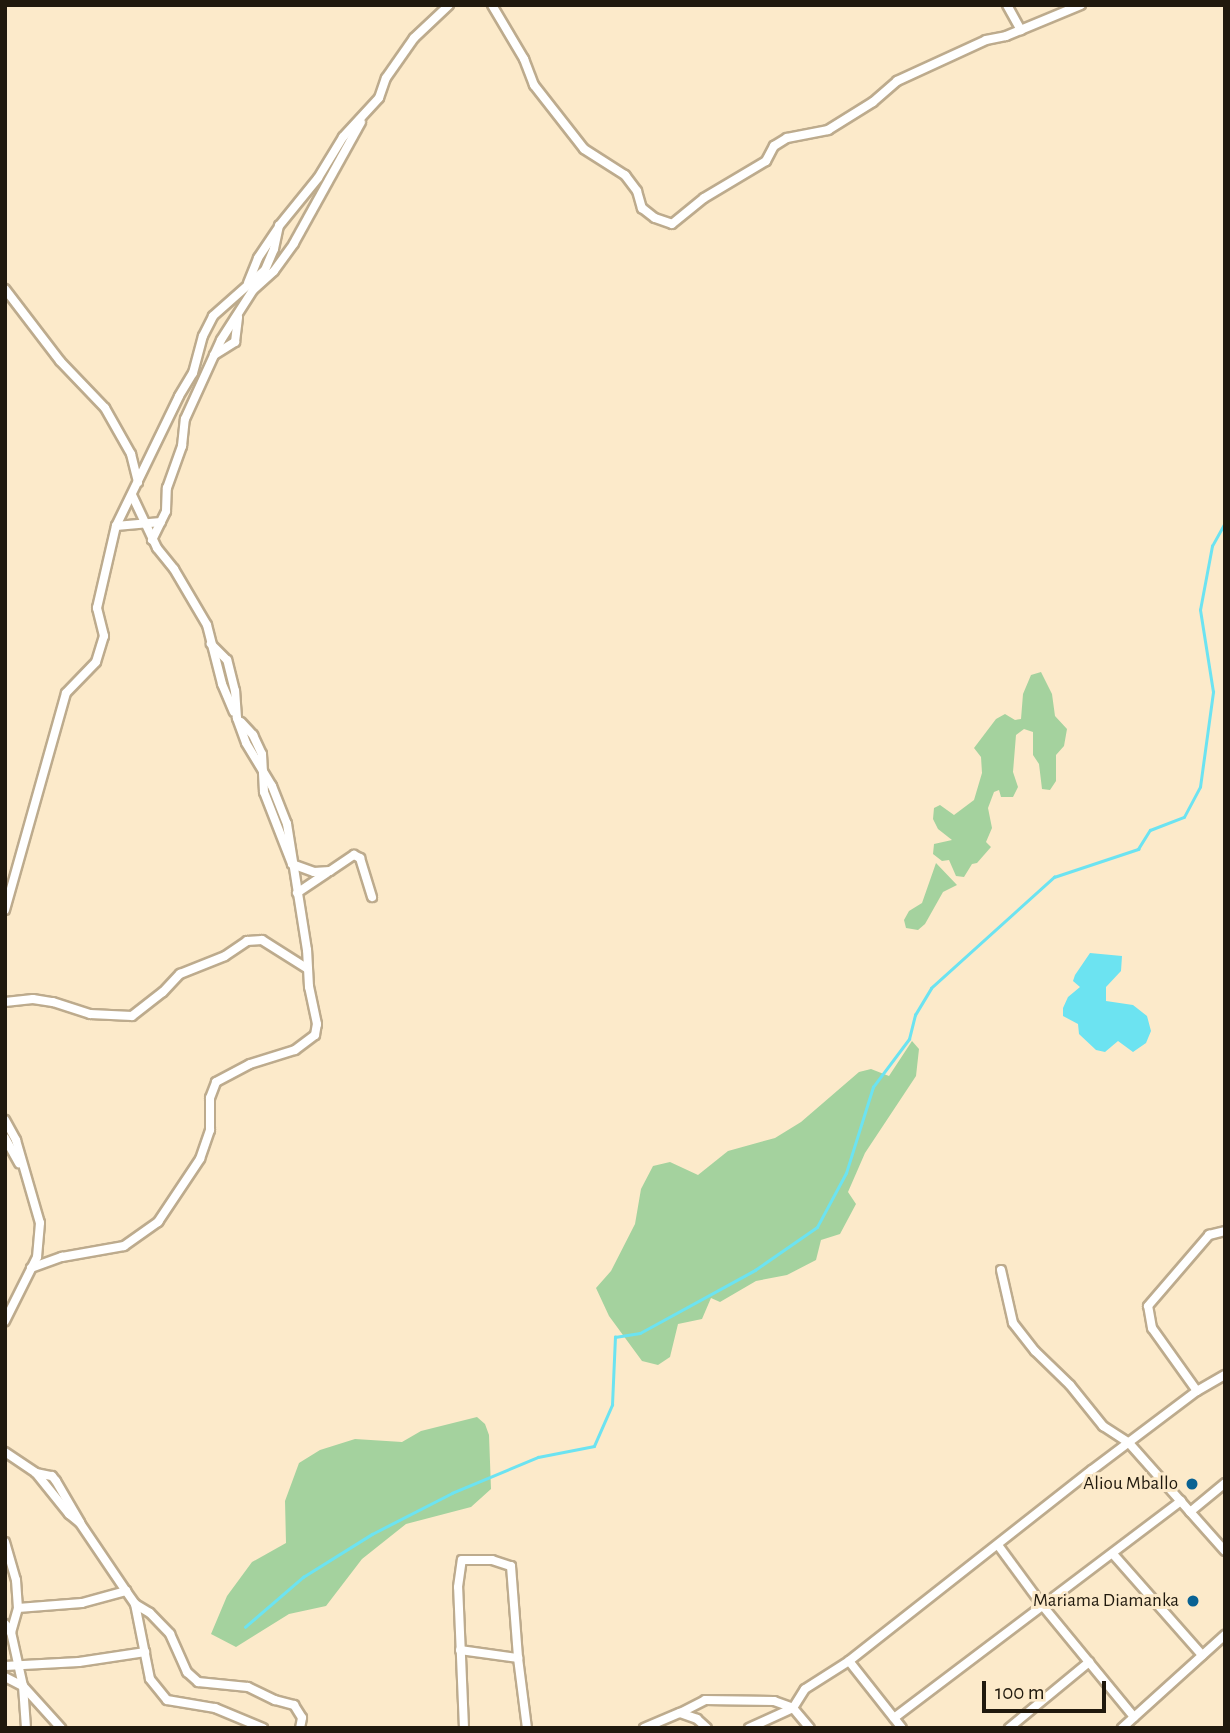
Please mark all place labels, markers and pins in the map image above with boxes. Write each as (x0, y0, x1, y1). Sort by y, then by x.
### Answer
place label: Aliou Mballo (1083, 1473, 1178, 1495)
marker: Aliou Mballo (1184, 1476, 1200, 1492)
place label: Mariama Diamanka (1033, 1590, 1179, 1612)
marker: Mariama Diamanka (1185, 1593, 1201, 1609)

